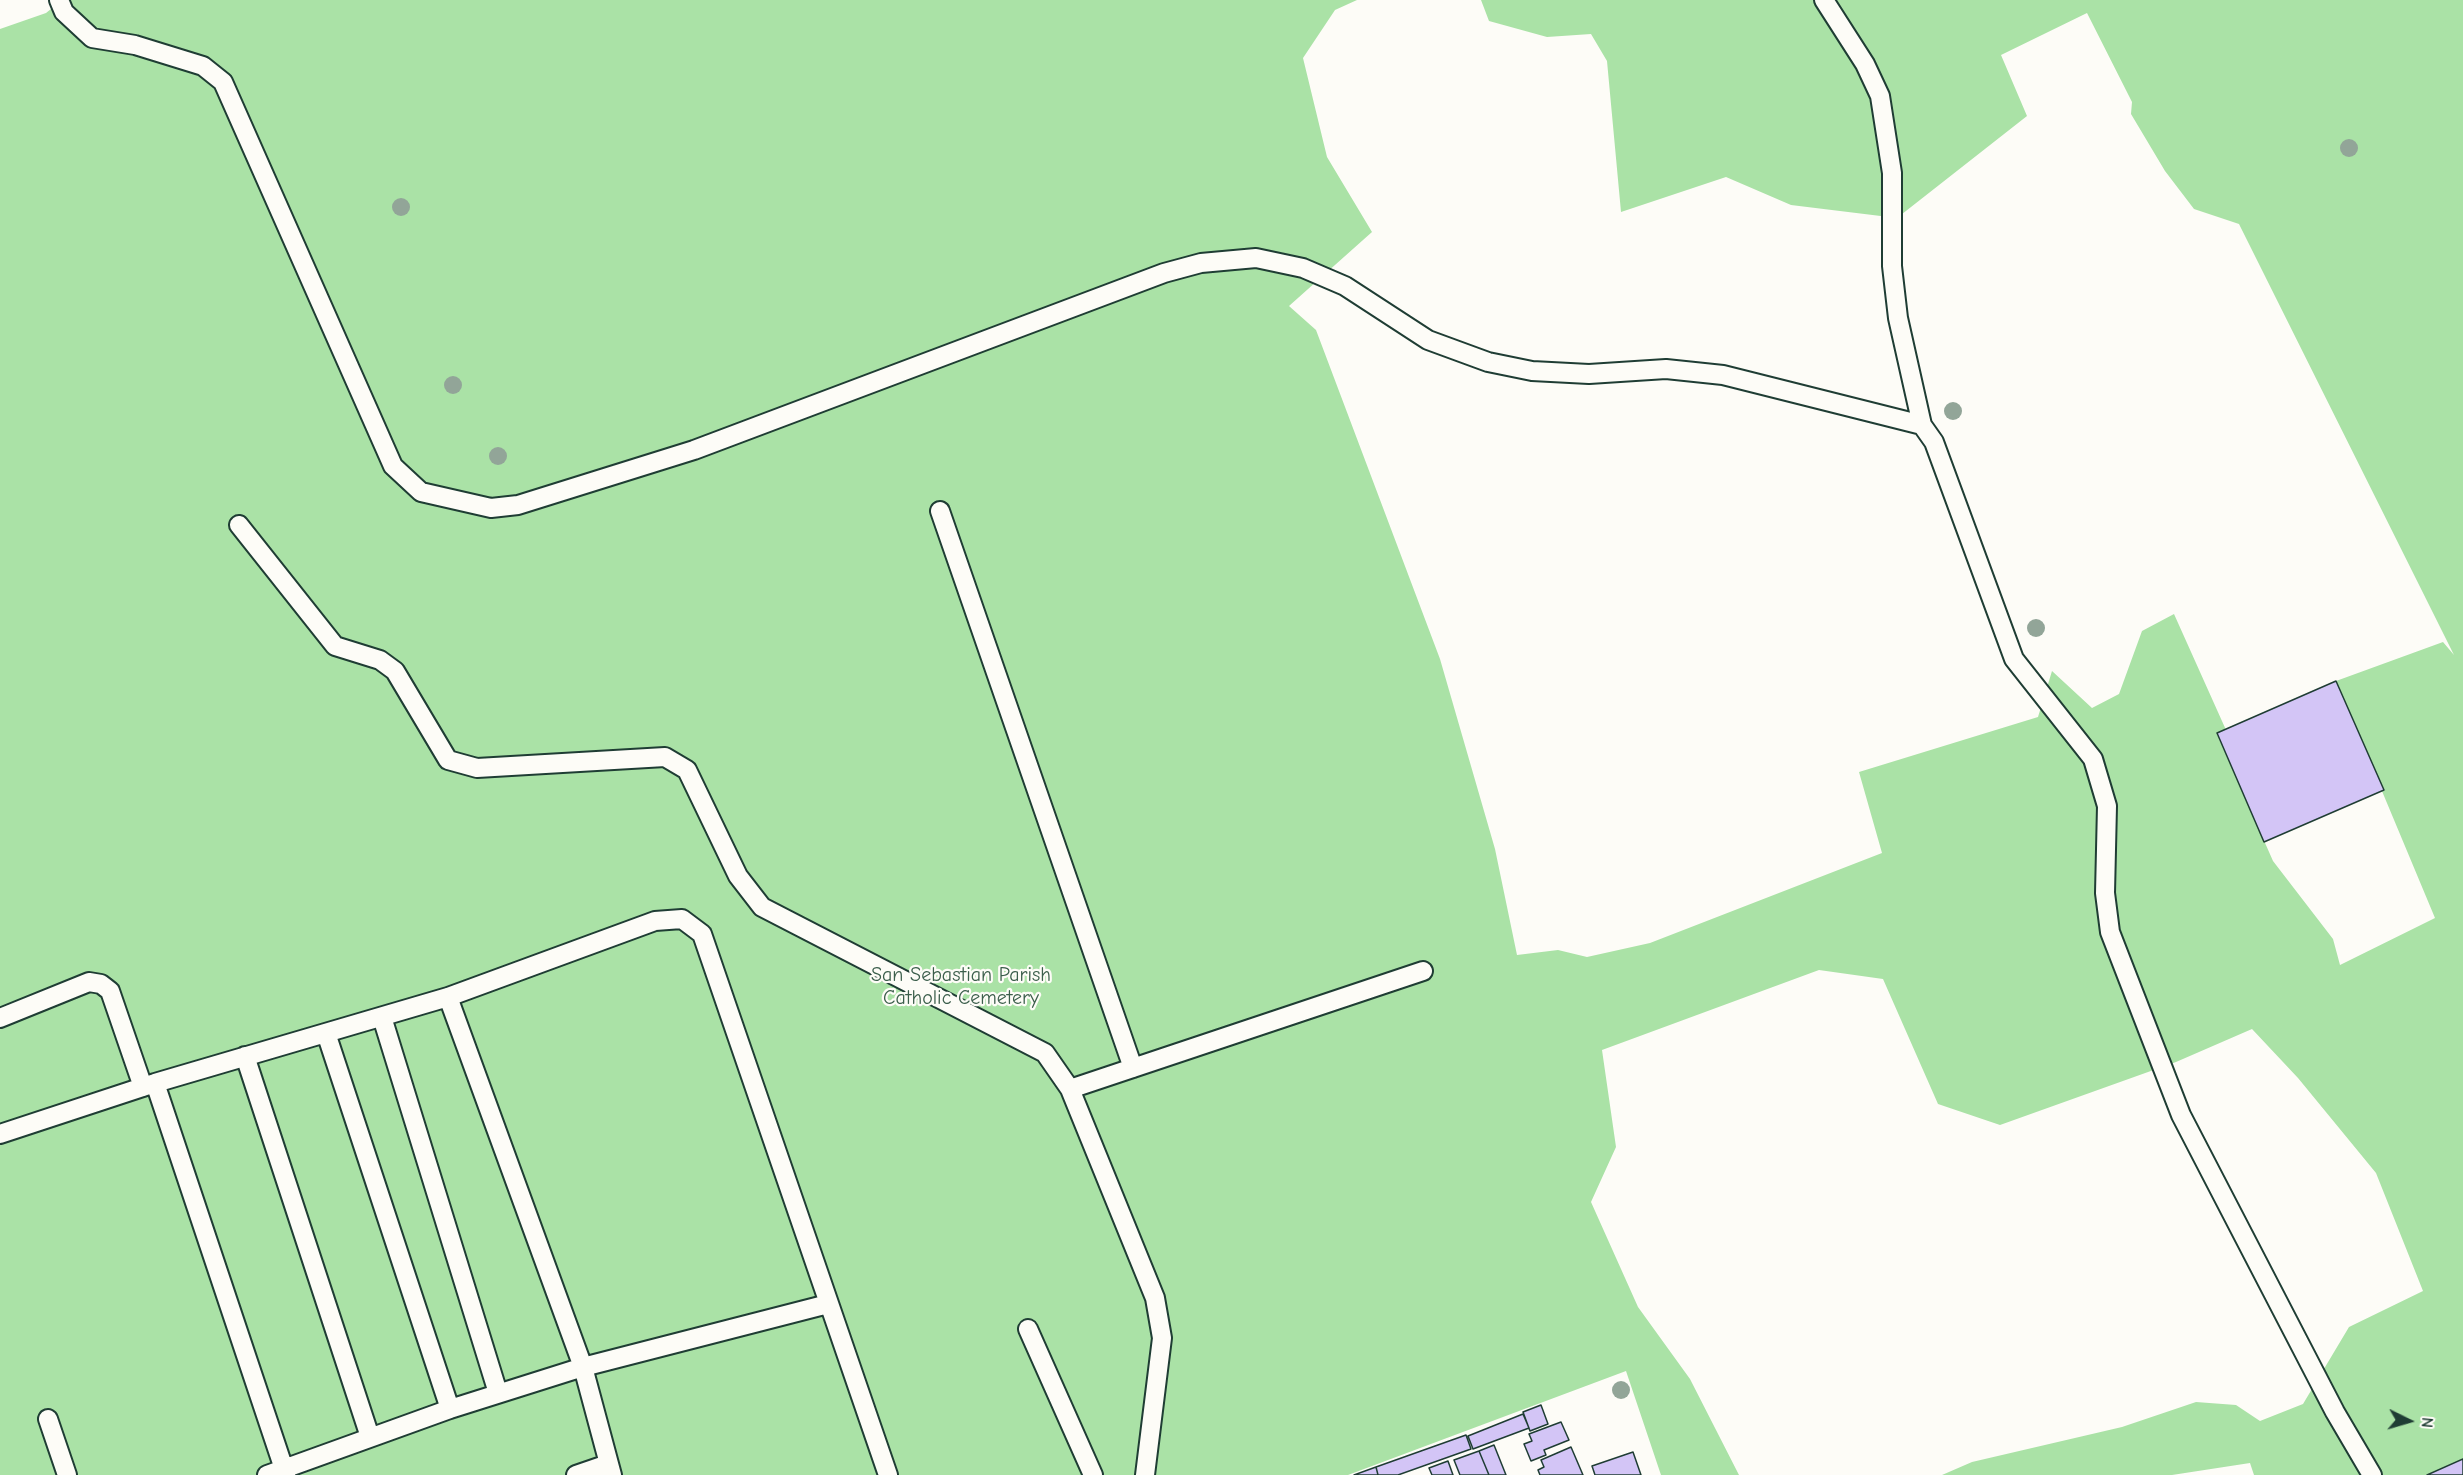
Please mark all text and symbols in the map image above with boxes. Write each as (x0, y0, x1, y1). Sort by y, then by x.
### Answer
park label: San Sebastian Parish Catholic Cemetery (871, 963, 1051, 1010)
north arrow (2379, 1391, 2439, 1451)
text: N (2418, 1417, 2436, 1429)

